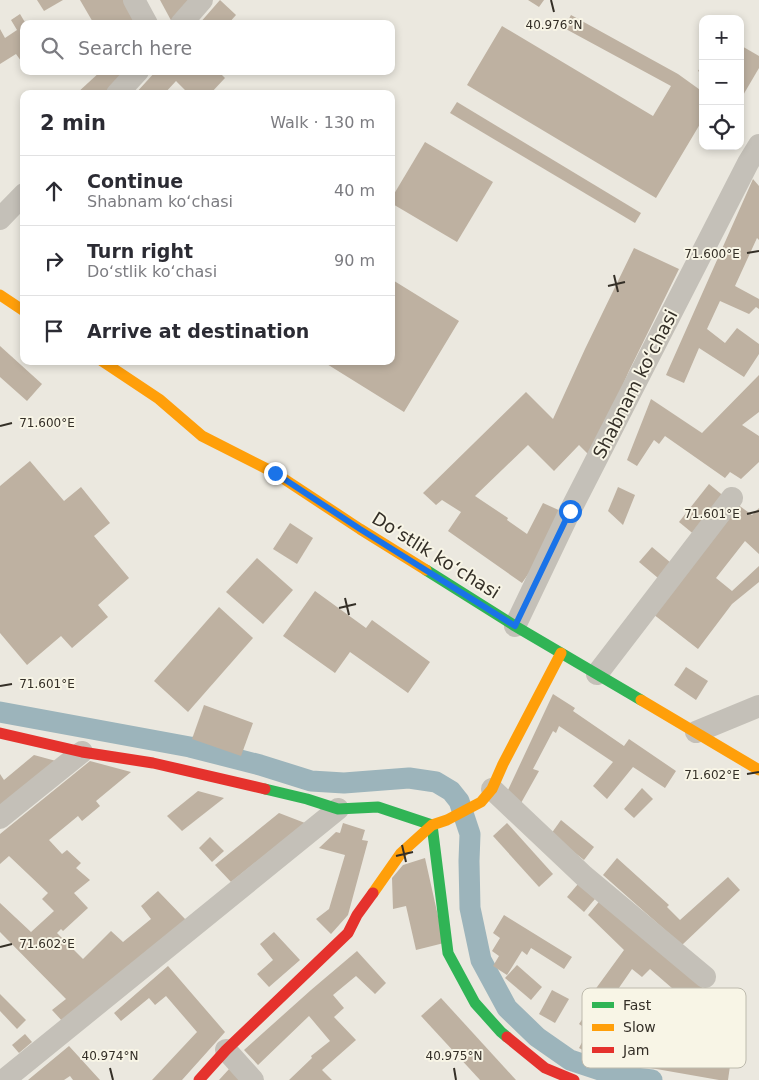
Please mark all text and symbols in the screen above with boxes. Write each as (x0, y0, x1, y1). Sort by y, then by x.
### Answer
map controls (699, 15, 744, 150)
button: + (699, 15, 744, 60)
text: 40.976°N (526, 18, 582, 32)
search box (20, 20, 395, 75)
icon: search (38, 34, 66, 62)
text: Search here (78, 37, 192, 59)
button: − (699, 60, 744, 105)
button: locate (699, 105, 744, 150)
text: 2 min (40, 111, 106, 135)
text: Walk · 130 m (270, 113, 375, 132)
text: Continue (87, 170, 183, 192)
icon: ahead (40, 177, 68, 205)
text: 40 m (334, 181, 375, 200)
text: Shabnam koʻchasi (87, 192, 233, 211)
text: Turn right (87, 240, 193, 262)
icon: right (40, 247, 68, 275)
text: 71.600°E (684, 247, 740, 261)
text: 90 m (334, 251, 375, 270)
text: Doʻstlik koʻchasi (87, 262, 217, 281)
street label: Shabnam koʻchasi (588, 306, 682, 462)
icon: arrive (40, 317, 68, 345)
text: Arrive at destination (87, 320, 309, 342)
text: 71.600°E (19, 416, 75, 430)
route end (264, 462, 287, 485)
route start (559, 500, 582, 523)
street label: Doʻstlik koʻchasi (368, 507, 504, 603)
text: 71.601°E (684, 507, 740, 521)
text: 71.601°E (19, 677, 75, 691)
text: 71.602°E (684, 768, 740, 782)
text: 71.602°E (19, 937, 75, 951)
legend (582, 988, 746, 1068)
text: Fast (623, 997, 652, 1013)
text: Slow (623, 1019, 656, 1035)
text: Jam (622, 1042, 649, 1058)
text: 40.974°N (82, 1049, 138, 1063)
text: 40.975°N (426, 1049, 482, 1063)

